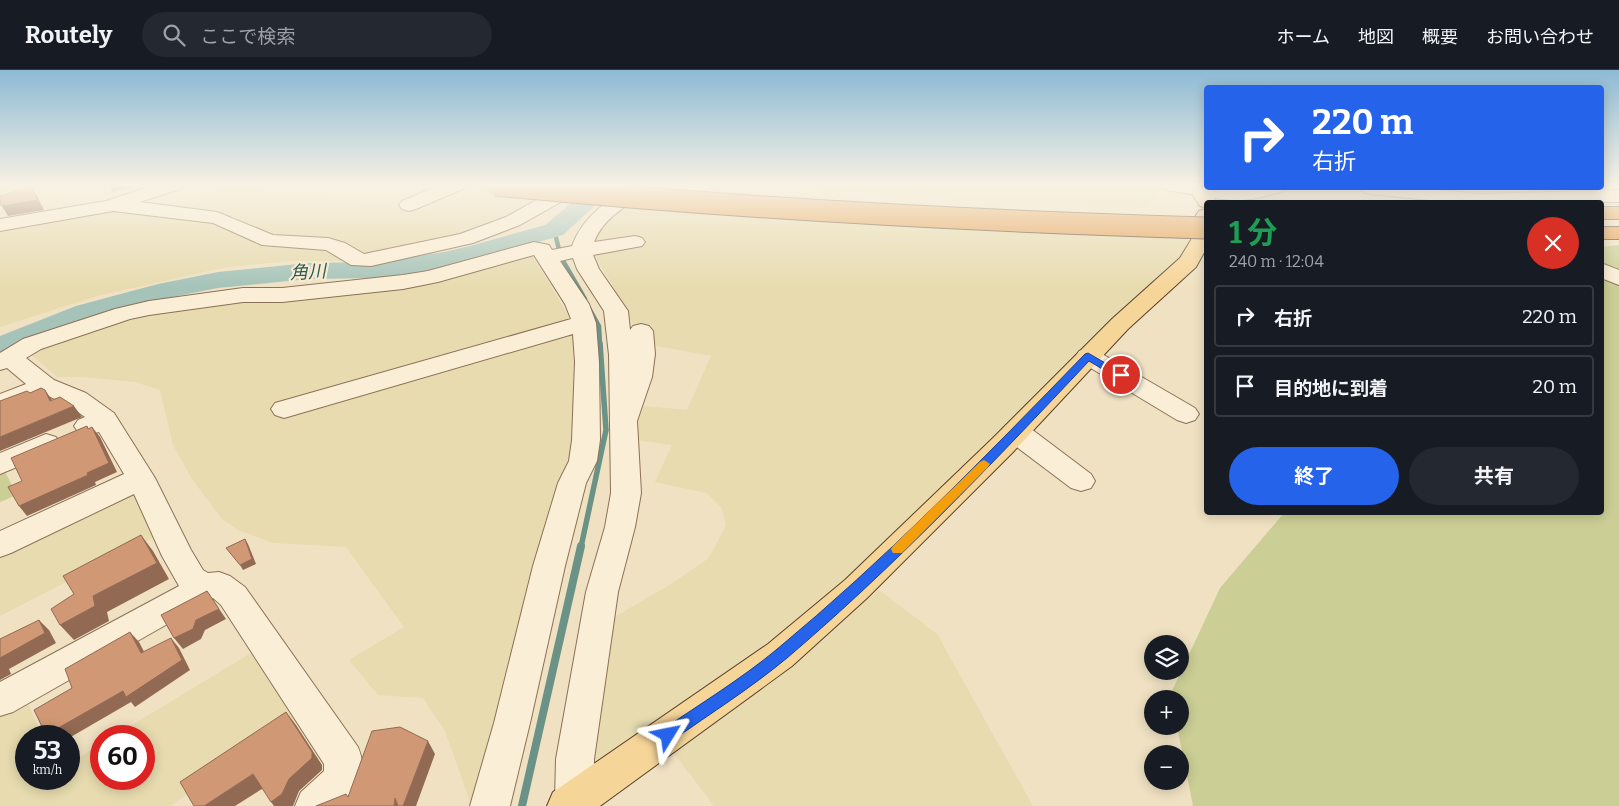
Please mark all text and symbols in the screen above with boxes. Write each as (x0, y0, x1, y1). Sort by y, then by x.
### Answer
search box (142, 12, 492, 57)
text: Routely (25, 21, 112, 49)
icon: search (160, 21, 188, 49)
text: ここで検索 (200, 25, 295, 48)
text: ホーム (1277, 26, 1330, 48)
text: 地図 (1358, 26, 1394, 48)
text: 概要 (1422, 26, 1458, 48)
text: お問い合わせ (1486, 26, 1594, 48)
text: 220 m (1312, 101, 1413, 143)
icon: right (1229, 105, 1294, 170)
text: 右折 (1312, 148, 1356, 175)
text: 1 分 (1229, 215, 1277, 251)
button: close (1527, 217, 1579, 269)
text: 240 m · 12:04 (1229, 252, 1324, 271)
water label: 角川 (289, 260, 329, 284)
icon: right (1231, 302, 1259, 330)
text: 220 m (1522, 305, 1577, 328)
text: 右折 (1274, 307, 1312, 330)
pin (1100, 354, 1142, 396)
icon: arrive (1107, 361, 1135, 389)
icon: arrive (1231, 372, 1259, 400)
text: 20 m (1533, 375, 1577, 398)
text: 目的地に到着 (1274, 377, 1388, 400)
button: 終了 (1229, 447, 1399, 505)
button: 共有 (1409, 447, 1579, 505)
map controls (1144, 635, 1189, 790)
button: layers (1144, 635, 1189, 680)
button: + (1144, 690, 1189, 735)
position arrow (641, 708, 693, 760)
speed limit sign: 60 (90, 725, 155, 790)
text: 53 (34, 736, 61, 766)
button: − (1144, 745, 1189, 790)
text: km/h (33, 763, 62, 777)

